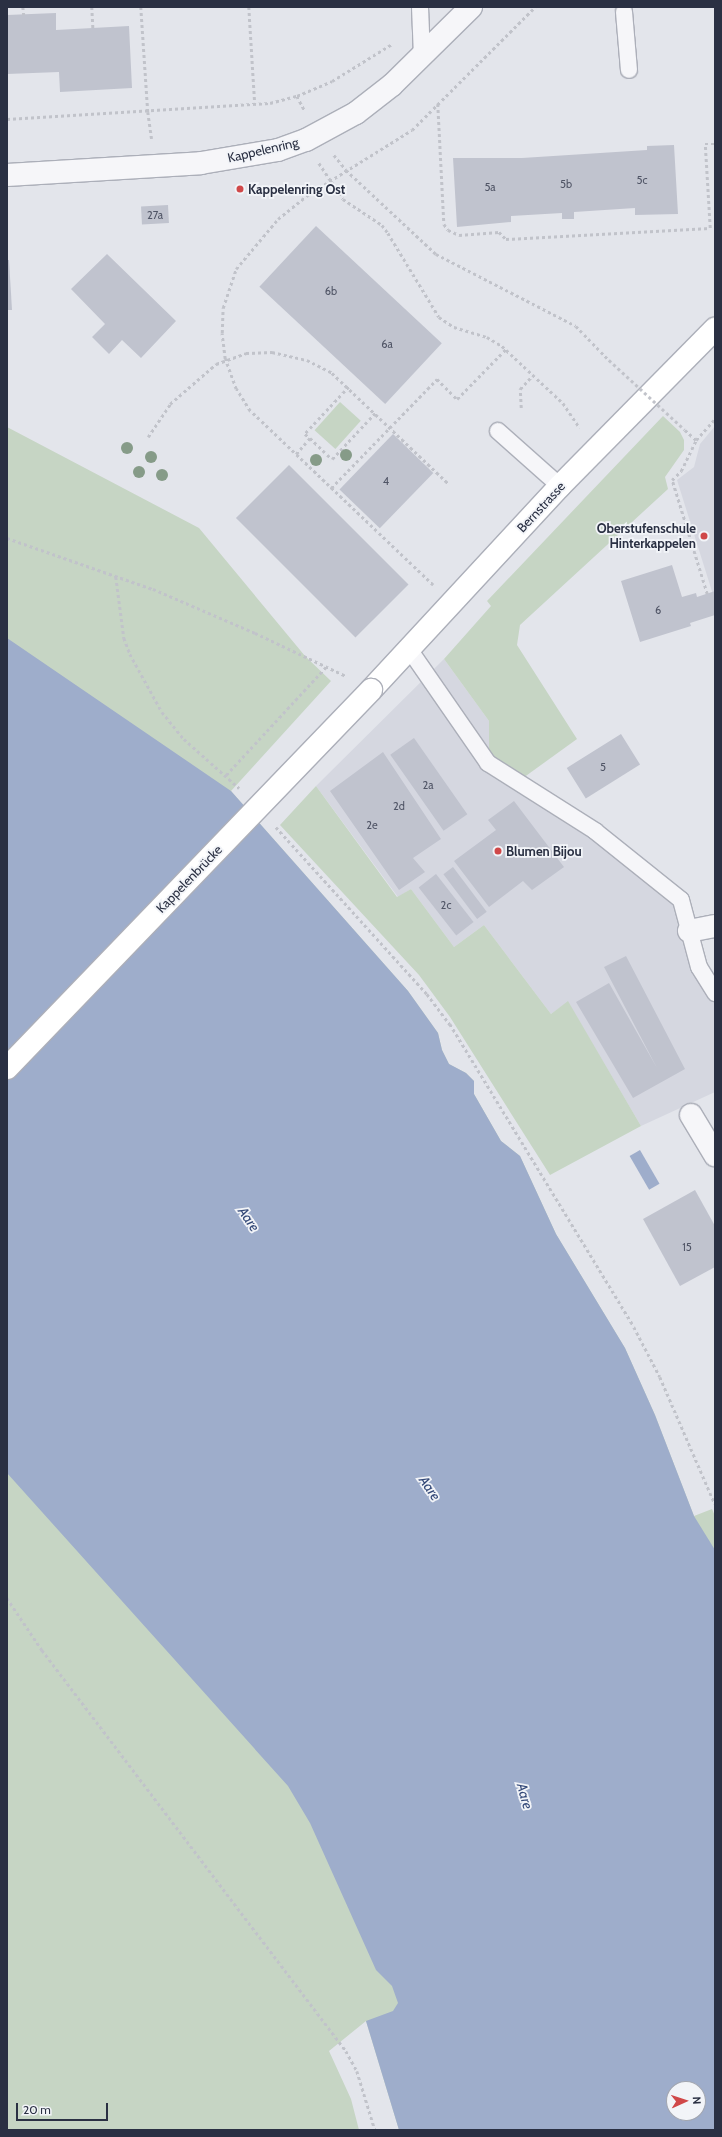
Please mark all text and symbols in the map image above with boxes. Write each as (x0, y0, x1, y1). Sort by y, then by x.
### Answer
street label: Kappelenring (226, 134, 300, 166)
house number: 5c (637, 173, 647, 187)
house number: 5b (560, 177, 572, 191)
house number: 5a (484, 180, 496, 194)
place label: Kappelenring Ost (248, 181, 345, 197)
marker: Kappelenring Ost (235, 184, 245, 194)
house number: 27a (147, 208, 163, 222)
house number: 6b (325, 284, 337, 298)
house number: 6a (381, 337, 393, 351)
house number: 4 (383, 474, 389, 488)
street label: Bernstrasse (514, 479, 568, 535)
place label: Oberstufenschule Hinterkappelen (597, 521, 696, 552)
marker: Oberstufenschule Hinterkappelen (699, 531, 709, 541)
house number: 6 (655, 603, 661, 617)
house number: 5 (600, 760, 606, 774)
house number: 2a (422, 778, 434, 792)
house number: 2d (393, 799, 405, 813)
house number: 2e (366, 818, 378, 832)
street label: Kappelenbrücke (153, 842, 225, 916)
place label: Blumen Bijou (506, 843, 582, 859)
marker: Blumen Bijou (493, 846, 503, 856)
house number: 2c (441, 898, 451, 912)
water label: Aare (235, 1203, 263, 1235)
house number: 15 (682, 1240, 692, 1254)
water label: Aare (416, 1472, 444, 1504)
water label: Aare (513, 1781, 537, 1811)
north arrow (666, 2081, 706, 2121)
scale bar (18, 2095, 110, 2121)
text: N (690, 2096, 704, 2105)
text: 20 m (23, 2102, 51, 2117)

